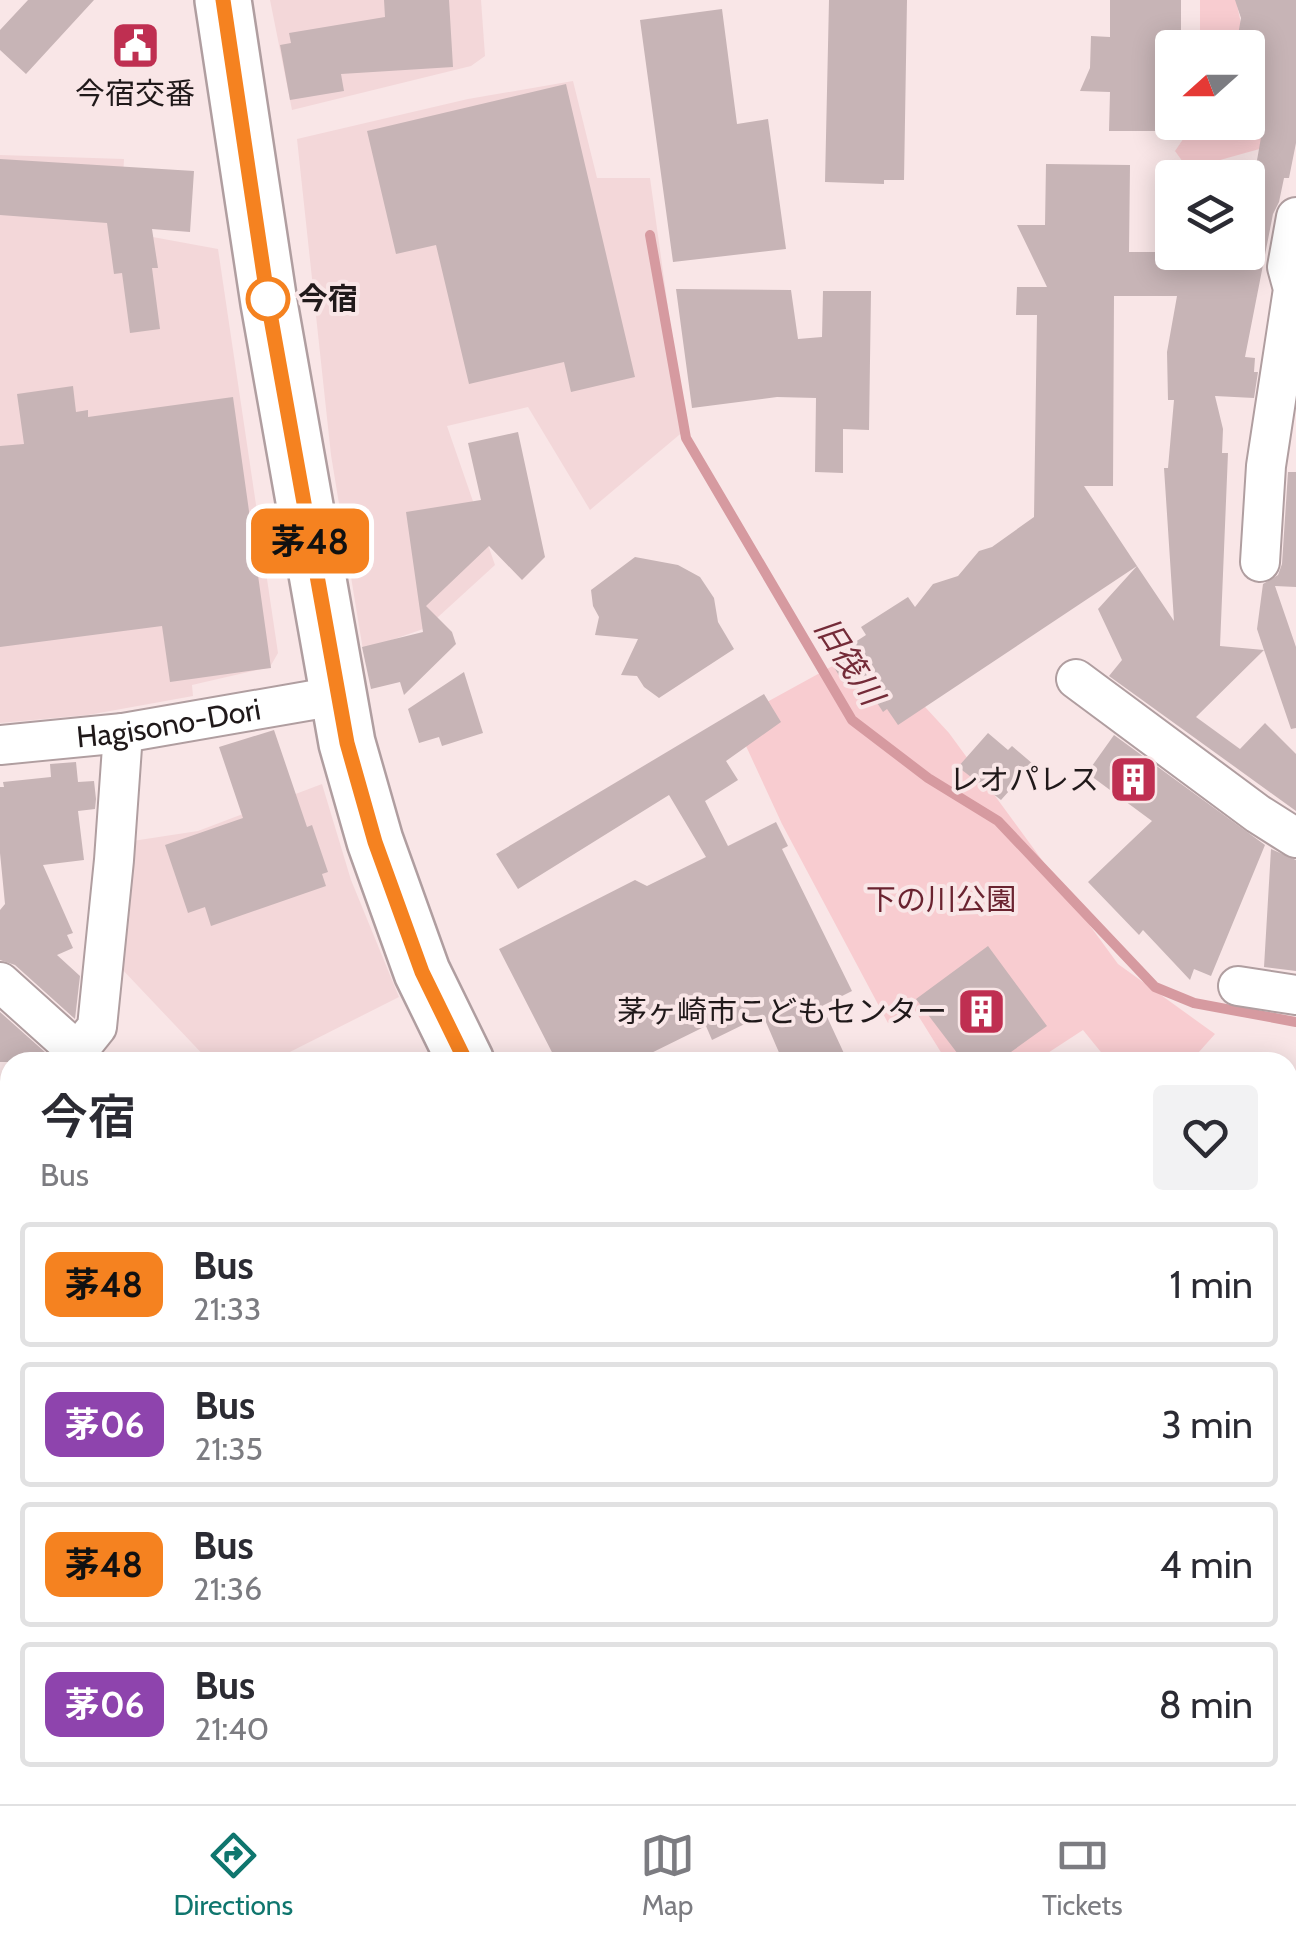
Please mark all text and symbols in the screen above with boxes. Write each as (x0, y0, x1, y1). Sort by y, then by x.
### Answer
public building icon: 今宿交番 (109, 19, 161, 71)
north arrow (1155, 30, 1265, 140)
map controls (1155, 30, 1265, 270)
place label: 今宿交番 (75, 75, 195, 112)
button: layers (1155, 160, 1265, 270)
marker: 今宿 (247, 278, 289, 320)
place label: 今宿 (298, 280, 358, 317)
line badge: 茅48 (252, 508, 368, 574)
text: 茅48 (271, 520, 349, 563)
water label: 旧筏川 (807, 610, 894, 714)
street label: Hagisono-Dori (75, 690, 264, 755)
building icon: レオパレス (1108, 754, 1160, 806)
place label: レオパレス (949, 761, 1099, 798)
park label: 下の川公園 (866, 881, 1016, 918)
building icon: 茅ヶ崎市こどもセンター (956, 986, 1008, 1038)
place label: 茅ヶ崎市こどもセンター (617, 993, 947, 1030)
button: heart (1153, 1085, 1258, 1190)
text: 今宿 (40, 1088, 136, 1146)
text: Bus (40, 1155, 89, 1194)
text: Bus (193, 1242, 254, 1289)
text: 1 min (1169, 1261, 1253, 1308)
text: 茅48 (65, 1263, 143, 1306)
text: 21:33 (193, 1289, 261, 1328)
text: Bus (194, 1382, 255, 1429)
text: 3 min (1161, 1401, 1253, 1448)
text: 茅06 (65, 1403, 144, 1446)
text: 21:35 (194, 1429, 263, 1468)
text: Bus (193, 1522, 254, 1569)
text: 4 min (1160, 1541, 1253, 1588)
text: 茅48 (65, 1543, 143, 1586)
text: 21:36 (193, 1569, 262, 1608)
text: Bus (194, 1662, 255, 1709)
text: 8 min (1159, 1681, 1253, 1728)
text: 茅06 (65, 1683, 144, 1726)
text: 21:40 (194, 1709, 269, 1748)
tab: Directions (173, 1828, 293, 1922)
tab: Map (640, 1828, 695, 1922)
tab: Tickets (1042, 1828, 1123, 1922)

